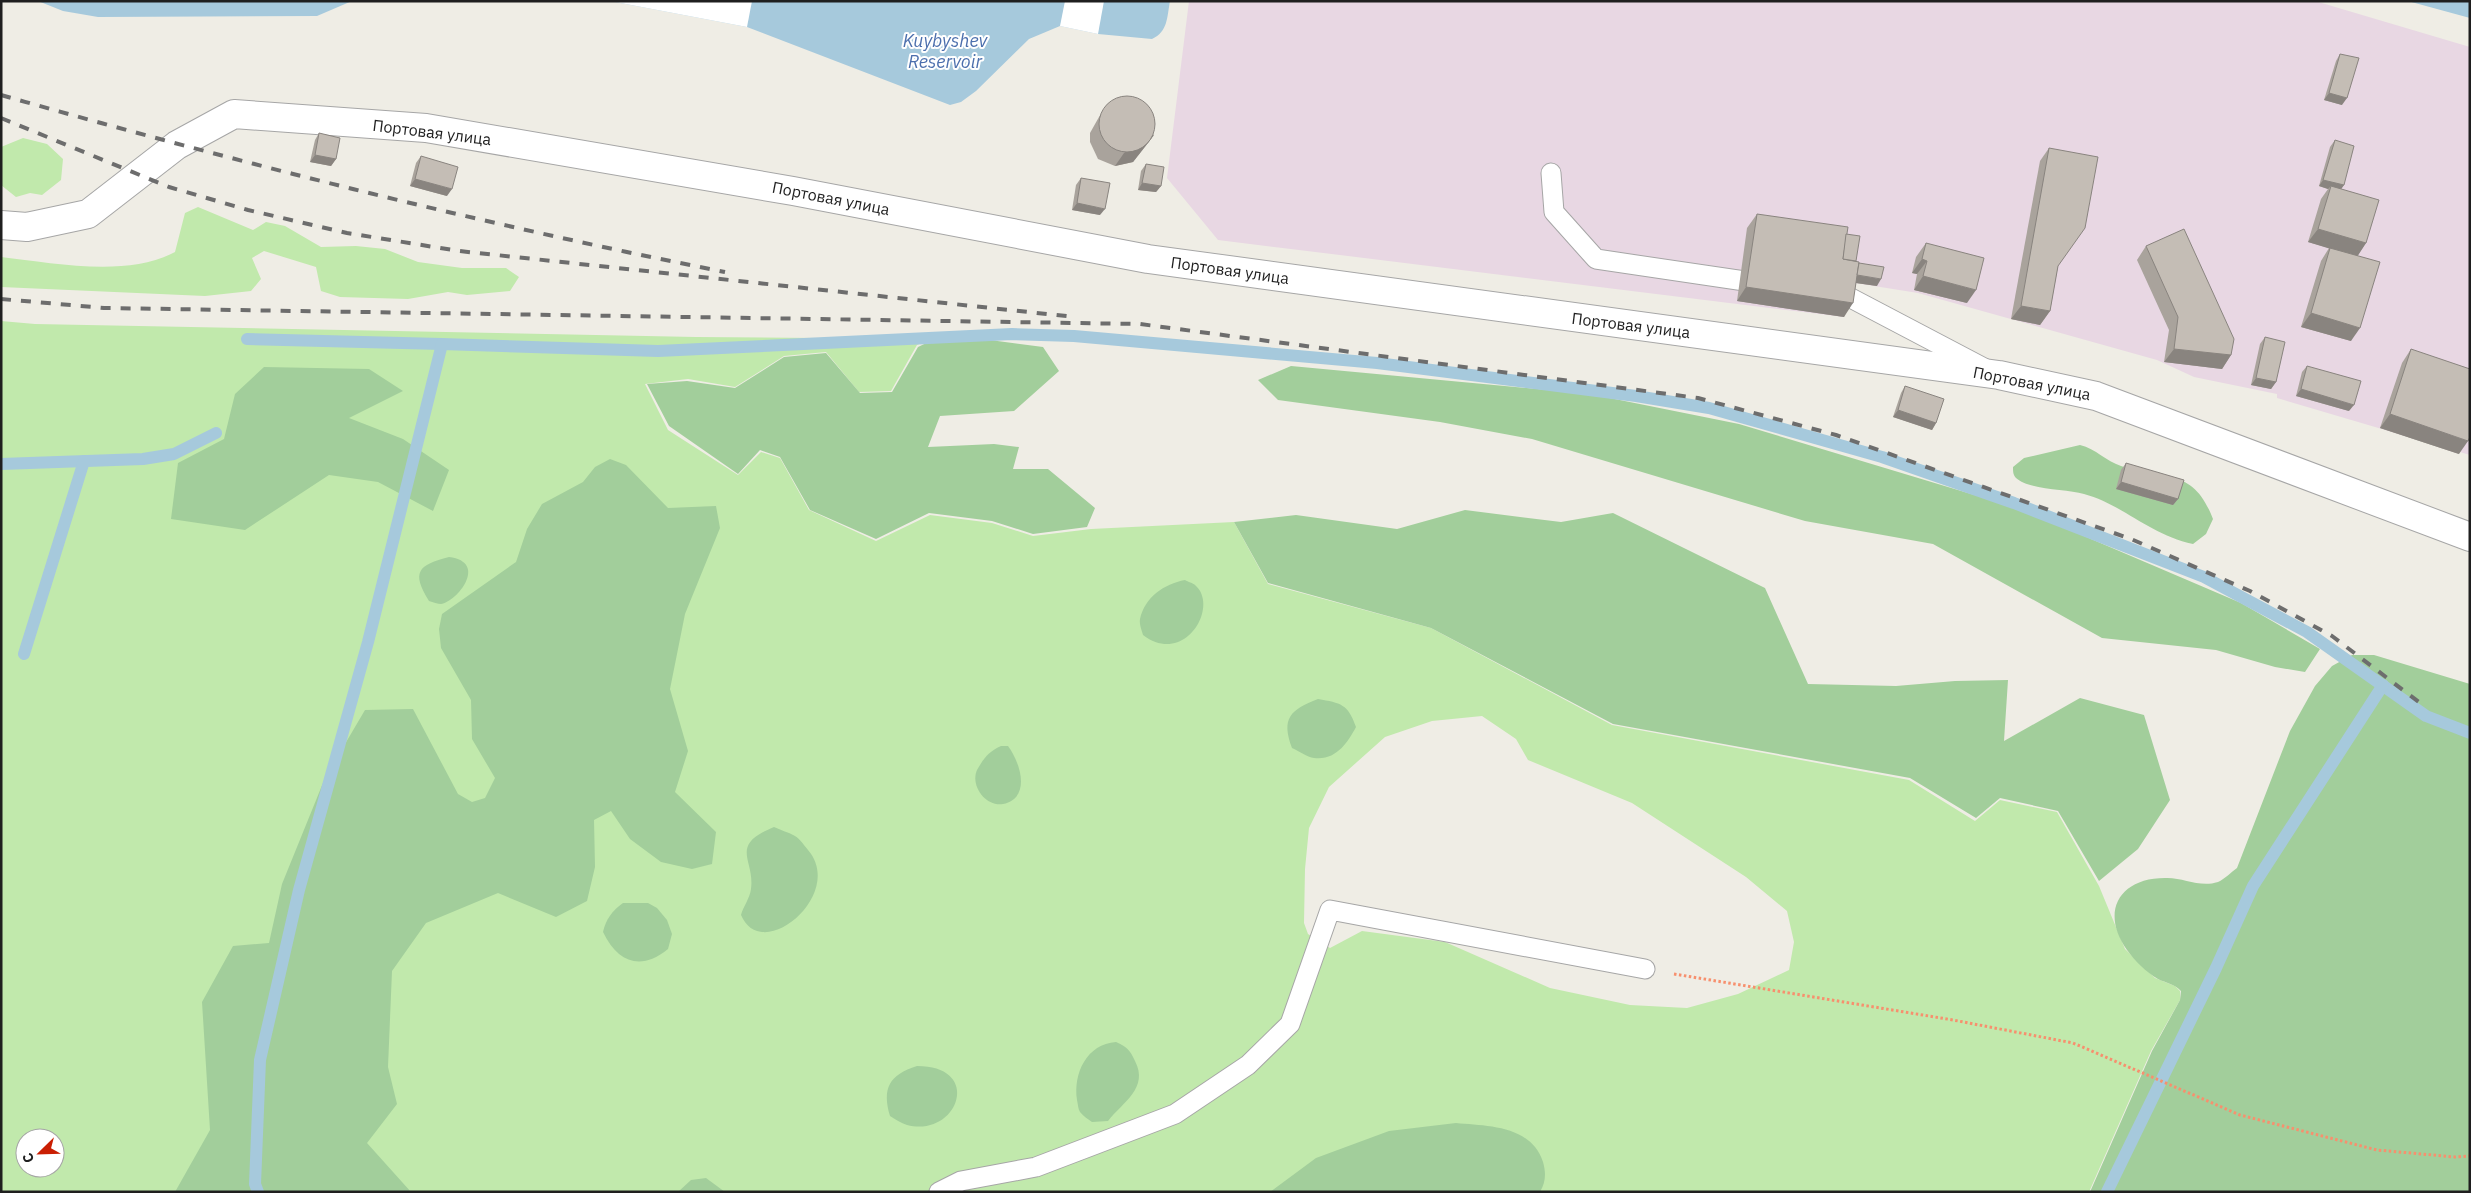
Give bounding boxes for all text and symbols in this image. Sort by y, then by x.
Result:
water label: Kuybyshev Reservoir [903,29,988,73]
street label: Портовая улица [371,115,493,149]
street label: Портовая улица [770,177,892,219]
street label: Портовая улица [1169,252,1291,288]
street label: Портовая улица [1570,308,1692,342]
street label: Портовая улица [1971,362,2093,404]
north arrow [15,1128,65,1178]
text: С [18,1150,38,1166]

